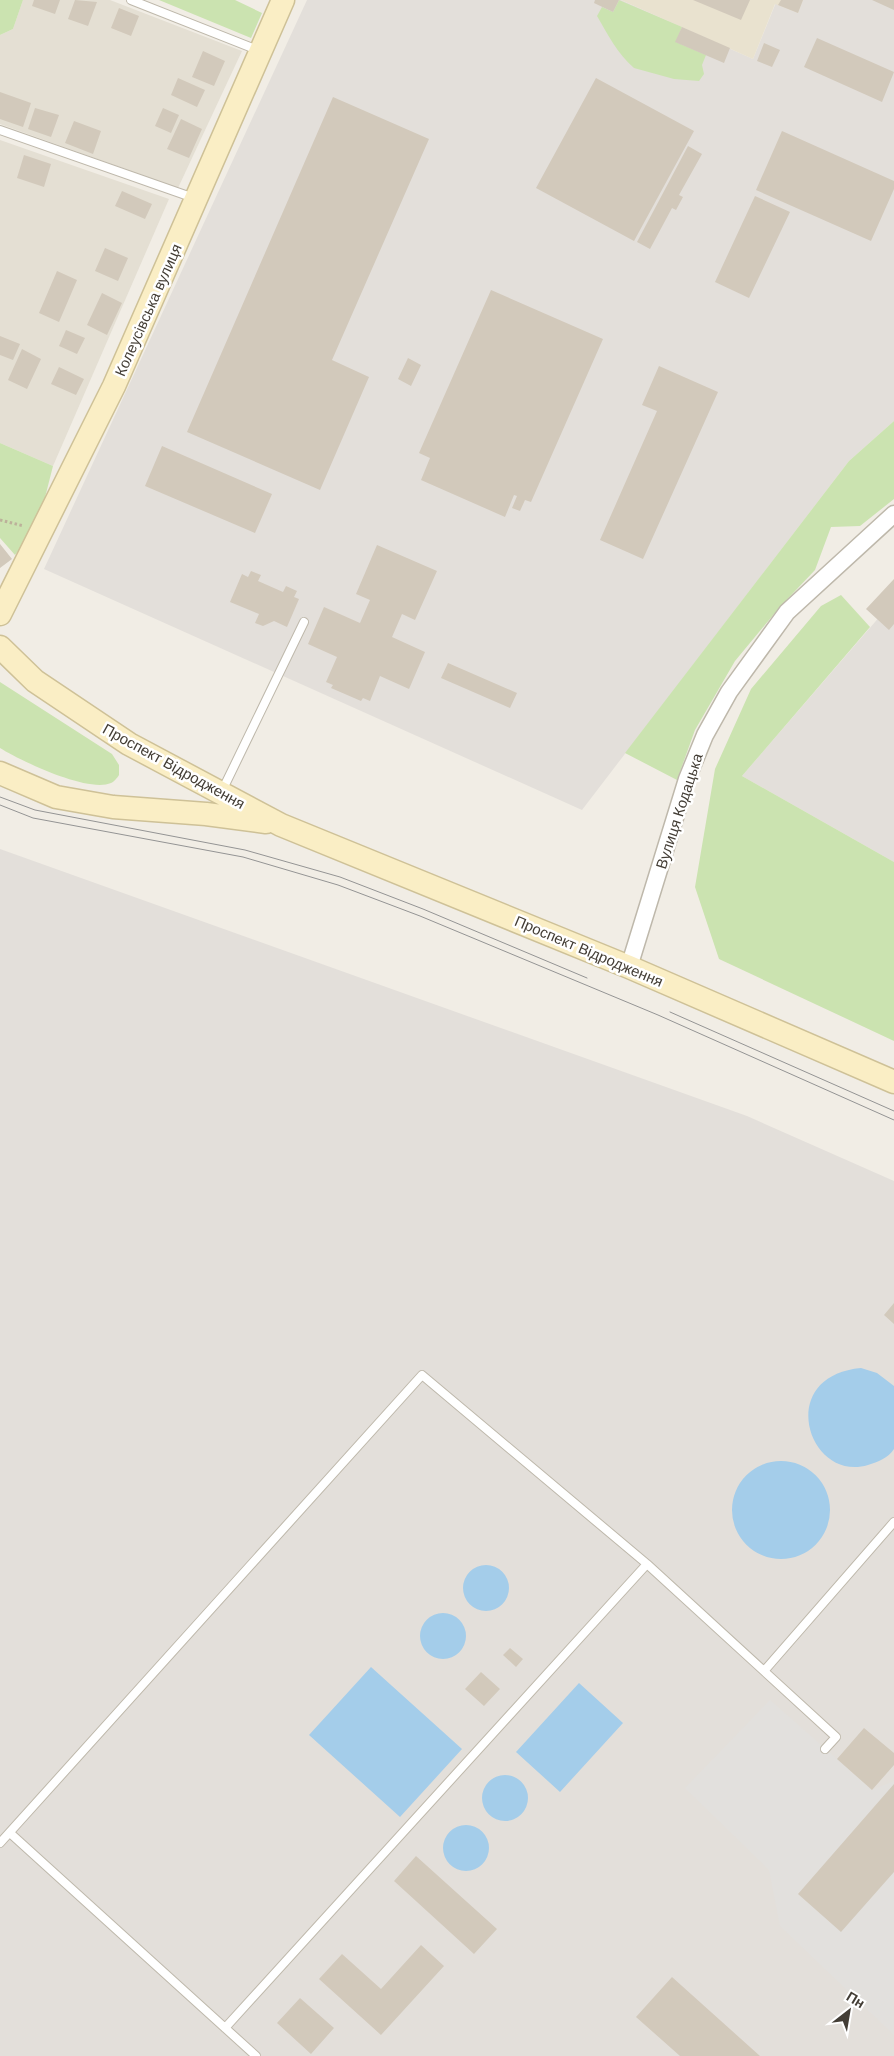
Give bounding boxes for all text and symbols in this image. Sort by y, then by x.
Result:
street label: Колеусівська вулиця [111,241,185,379]
street label: Проспект Відродження [100,720,248,812]
street label: Вулиця Кодацька [652,750,706,871]
street label: Проспект Відродження [512,912,666,990]
north arrow [824,1986,874,2036]
text: Пн [844,1988,868,2011]

